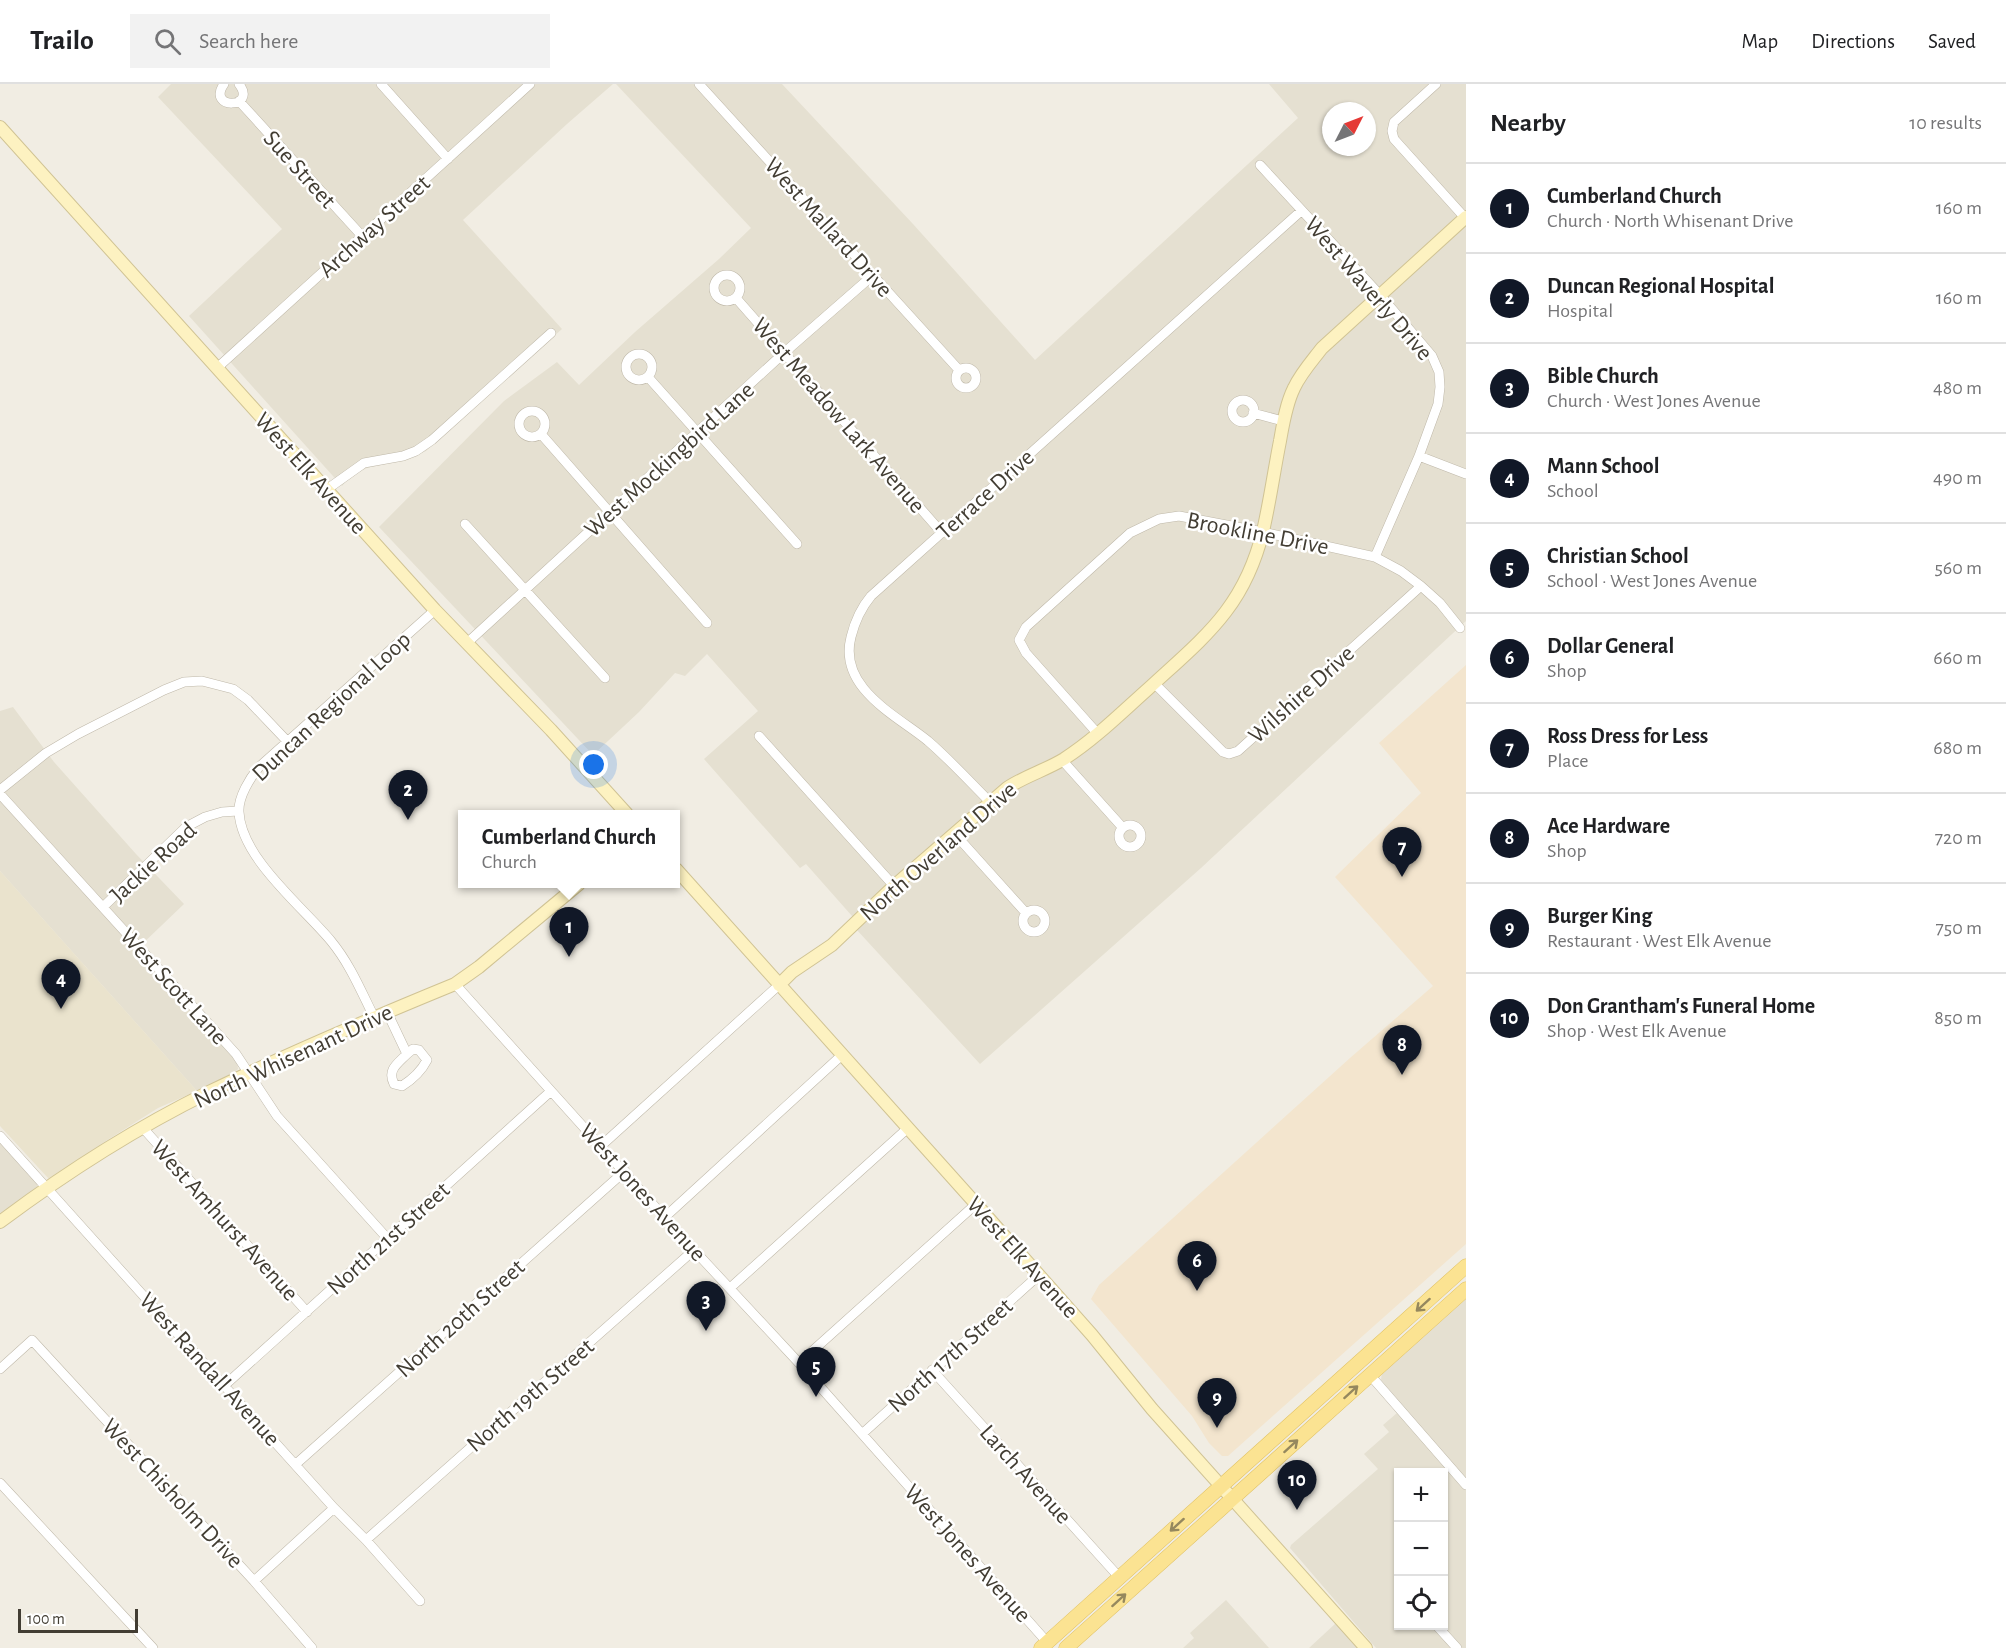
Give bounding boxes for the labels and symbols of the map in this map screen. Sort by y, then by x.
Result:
north arrow [1322,102,1376,156]
street label: Sue Street [259,126,340,213]
street label: West Mallard Drive [760,153,897,302]
street label: Archway Street [315,171,435,282]
street label: West Waverly Drive [1300,212,1437,365]
street label: West Meadow Lark Avenue [747,313,929,518]
street label: West Mockingbird Lane [580,378,759,542]
street label: West Elk Avenue [250,408,371,539]
street label: Terrace Drive [932,445,1039,544]
street label: Brookline Drive [1185,508,1331,559]
street label: Duncan Regional Loop [248,627,416,786]
street label: Wilshire Drive [1244,641,1359,748]
your location [579,750,608,779]
pin: 2 [388,770,428,820]
street label: North Overland Drive [856,778,1021,926]
street label: Jackie Road [106,818,201,907]
pin: 7 [1382,828,1422,877]
pin: 1 [550,908,588,957]
street label: West Scott Lane [115,924,231,1049]
pin: 4 [42,960,80,1009]
street label: North Whisenant Drive [191,1000,396,1113]
pin: 8 [1382,1026,1422,1075]
street label: West Jones Avenue [574,1119,710,1266]
street label: West Amhurst Avenue [146,1136,303,1306]
street label: North 21st Street [323,1178,455,1300]
street label: West Elk Avenue [962,1192,1083,1323]
pin: 6 [1178,1242,1216,1291]
street label: North 20th Street [392,1255,530,1382]
pin: 3 [686,1282,726,1331]
street label: West Randall Avenue [134,1288,284,1451]
street label: North 17th Street [884,1294,1018,1418]
one-way arrow [1415,1298,1430,1312]
street label: North 19th Street [463,1334,599,1457]
pin: 5 [796,1348,836,1397]
pin: 9 [1198,1378,1236,1428]
one-way arrow [1343,1385,1358,1399]
street label: West Chisholm Drive [97,1414,247,1573]
street label: Larch Avenue [975,1420,1076,1529]
one-way arrow [1283,1439,1298,1453]
pin: 10 [1278,1460,1316,1510]
street label: West Jones Avenue [899,1480,1035,1627]
one-way arrow [1170,1518,1185,1532]
one-way arrow [1111,1593,1126,1607]
scale bar [18,1606,138,1634]

